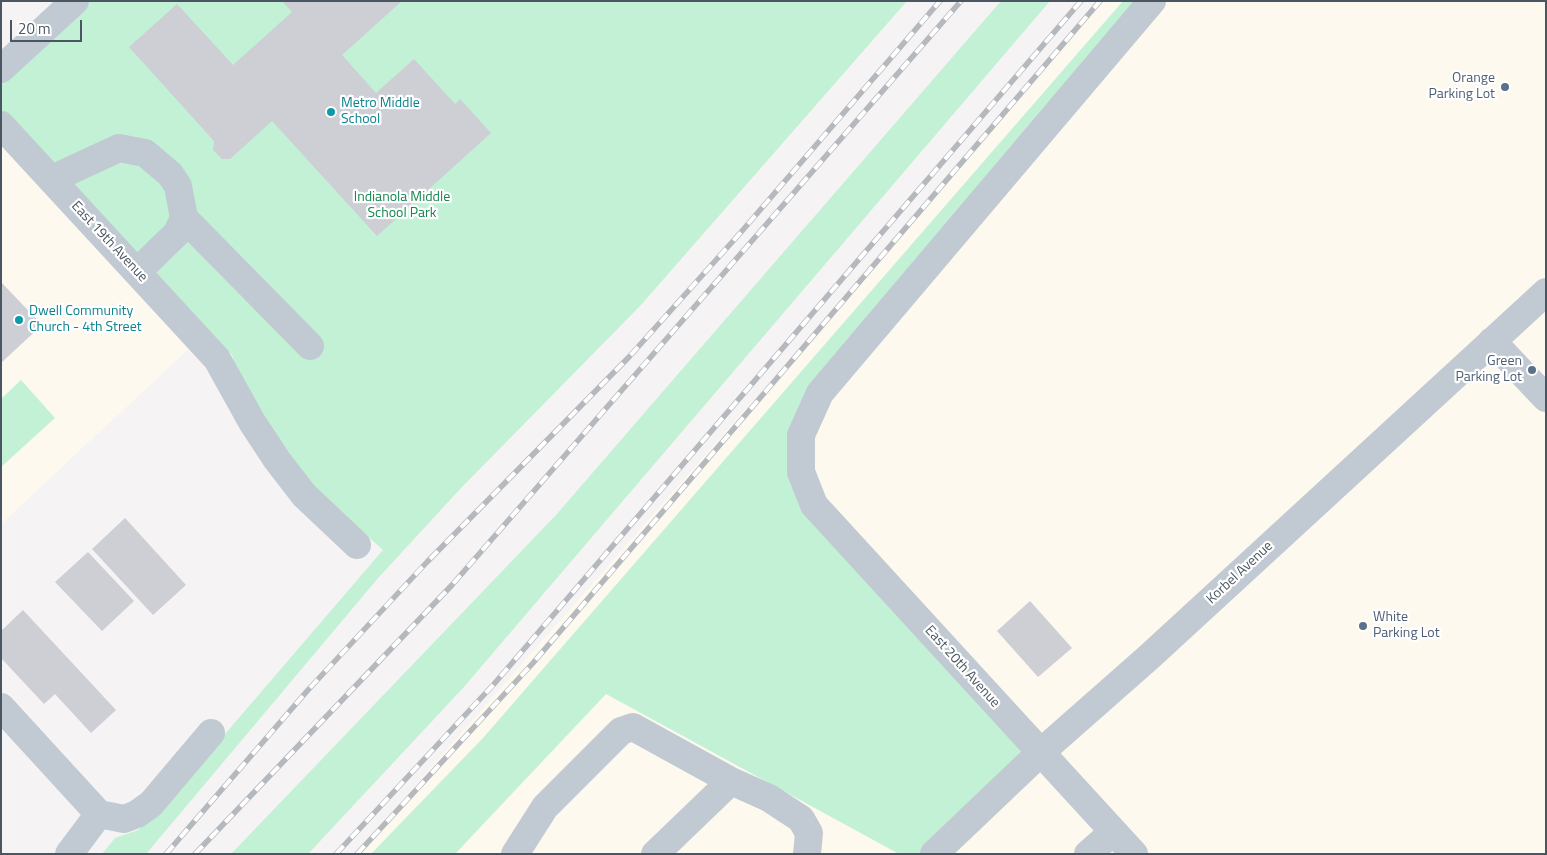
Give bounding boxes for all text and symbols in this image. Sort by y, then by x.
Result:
scale bar [12,10,85,42]
text: 20 m [18,17,51,40]
place label: Orange Parking Lot [1428,71,1495,104]
marker: Orange Parking Lot [1499,81,1511,93]
place label: Metro Middle School [341,96,420,128]
marker: Metro Middle School [325,106,337,118]
park label: Indianola Middle School Park [354,190,450,222]
street label: East 19th Avenue [67,198,151,286]
place label: Dwell Community Church - 4th Street [29,304,142,336]
marker: Dwell Community Church - 4th Street [13,314,25,326]
place label: Green Parking Lot [1455,354,1522,387]
marker: Green Parking Lot [1526,364,1538,376]
street label: Korbel Avenue [1203,538,1277,608]
place label: White Parking Lot [1373,610,1440,642]
marker: White Parking Lot [1357,620,1369,632]
street label: East 20th Avenue [921,623,1003,711]

